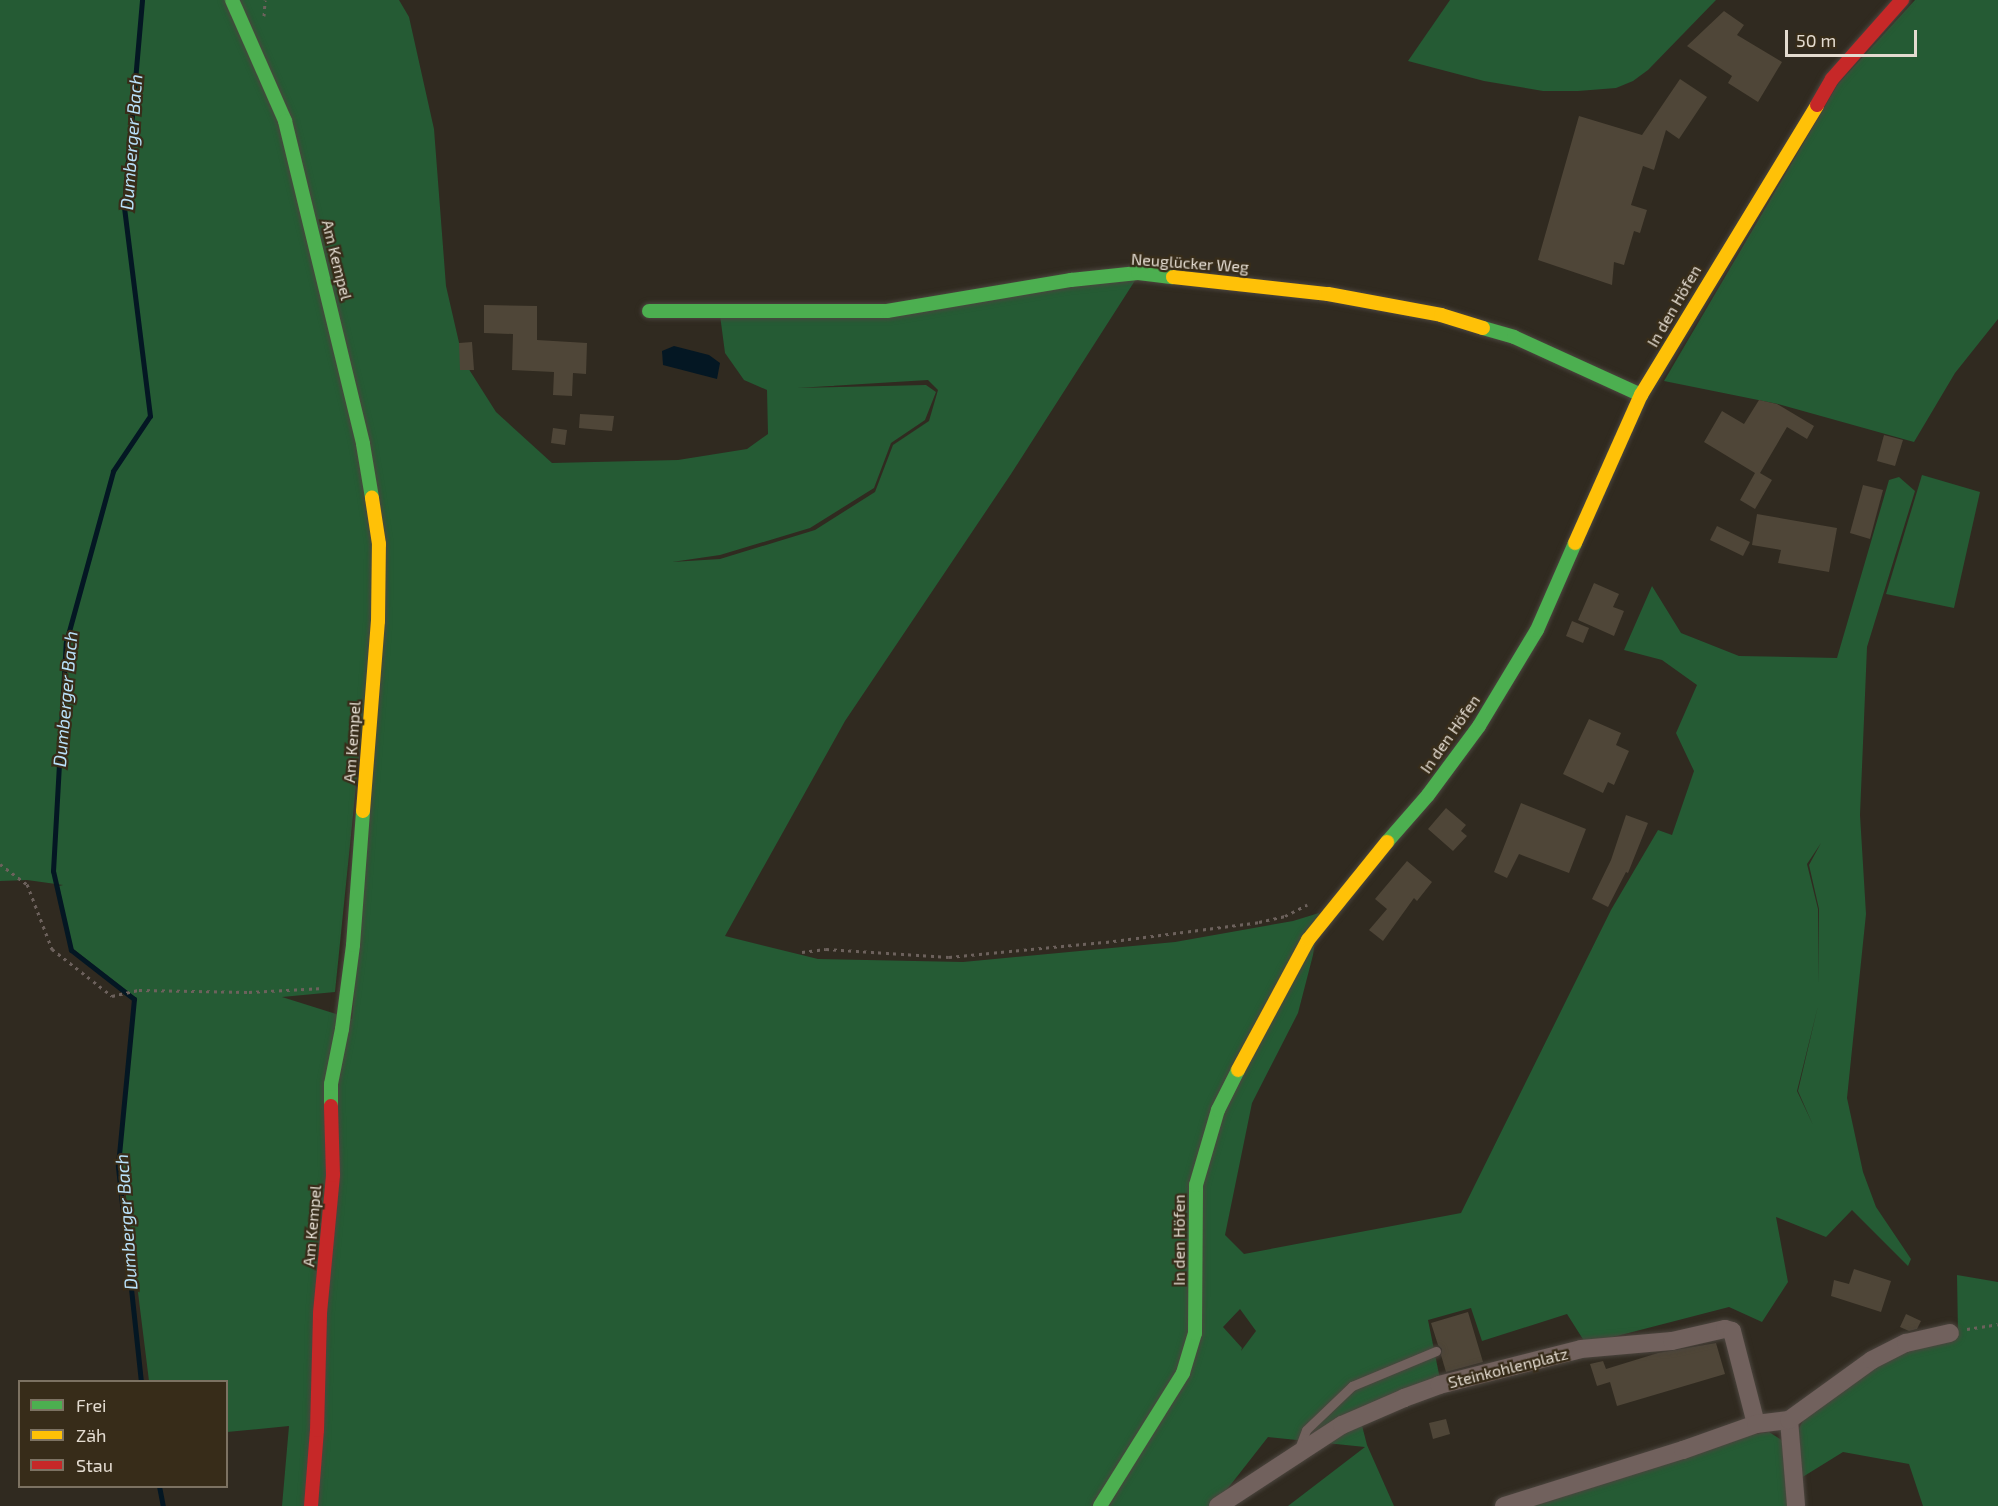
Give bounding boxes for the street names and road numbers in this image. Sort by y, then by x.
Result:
street label: Am Kempel [318,218,356,302]
street label: Neuglücker Weg [1130,249,1250,277]
street label: In den Höfen [1643,262,1705,350]
street label: In den Höfen [1416,691,1484,777]
street label: Am Kempel [340,700,364,784]
street label: Am Kempel [299,1184,325,1268]
street label: In den Höfen [1169,1194,1189,1286]
street label: Steinkohlenplatz [1446,1344,1570,1392]

